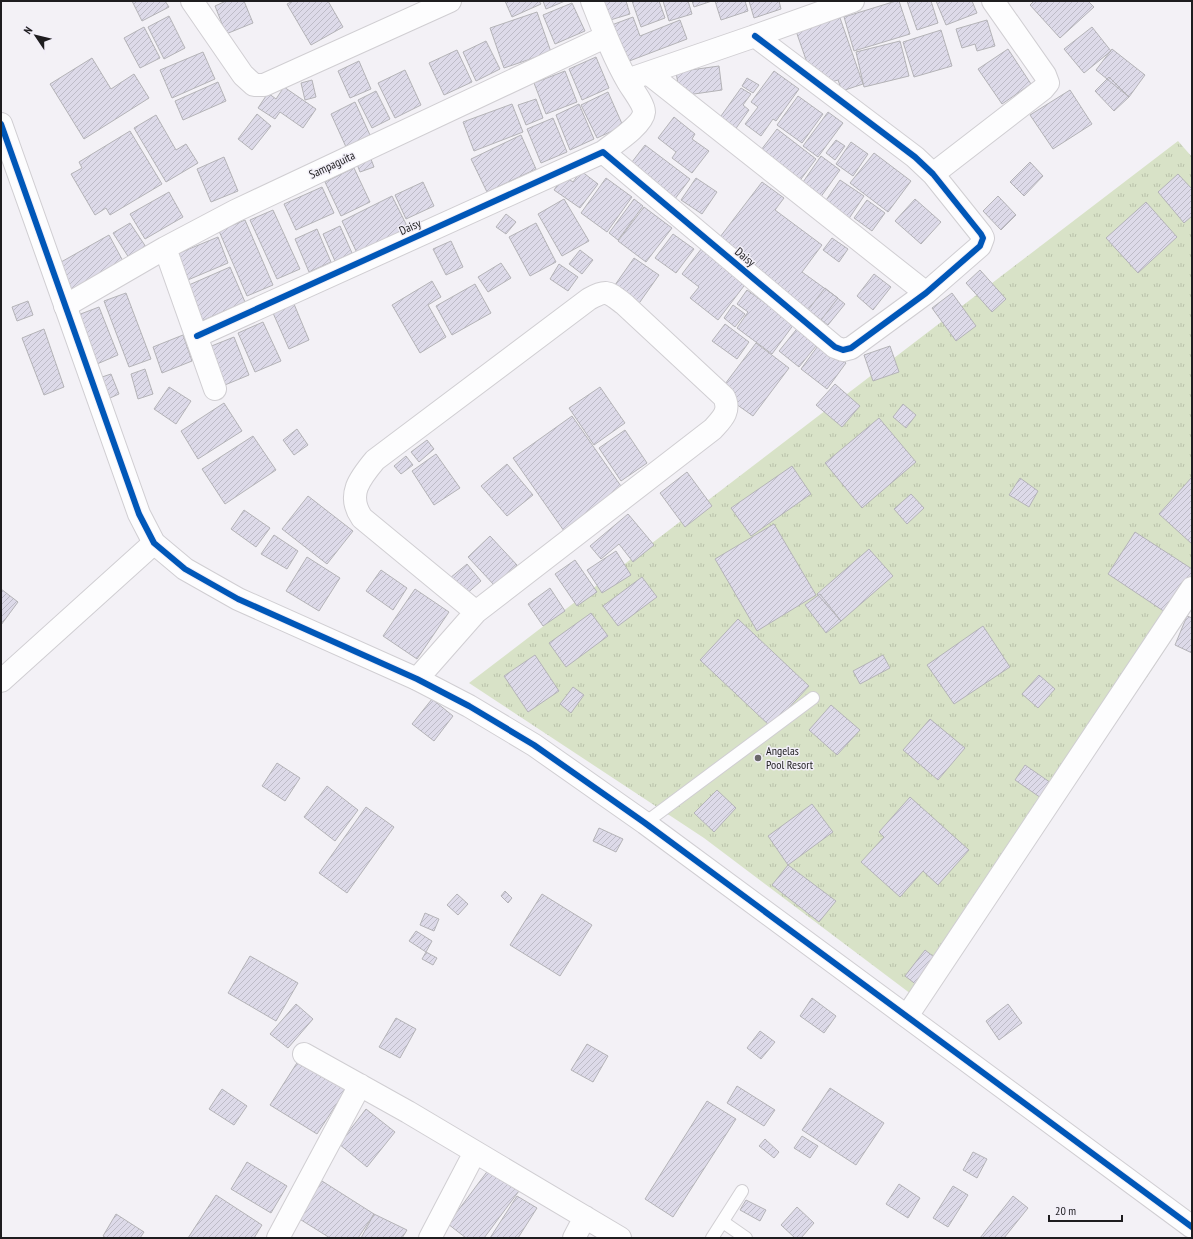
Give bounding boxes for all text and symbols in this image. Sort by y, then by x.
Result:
north arrow [16,16,56,56]
text: N [20,24,35,37]
street label: Sampaguita [306,147,357,182]
street label: Daisy [397,215,423,238]
street label: Daisy [732,244,759,270]
place label: Angelas Pool Resort [766,743,814,772]
marker: Angelas Pool Resort [753,753,763,763]
scale bar [1049,1197,1122,1223]
text: 20 m [1055,1203,1076,1218]

